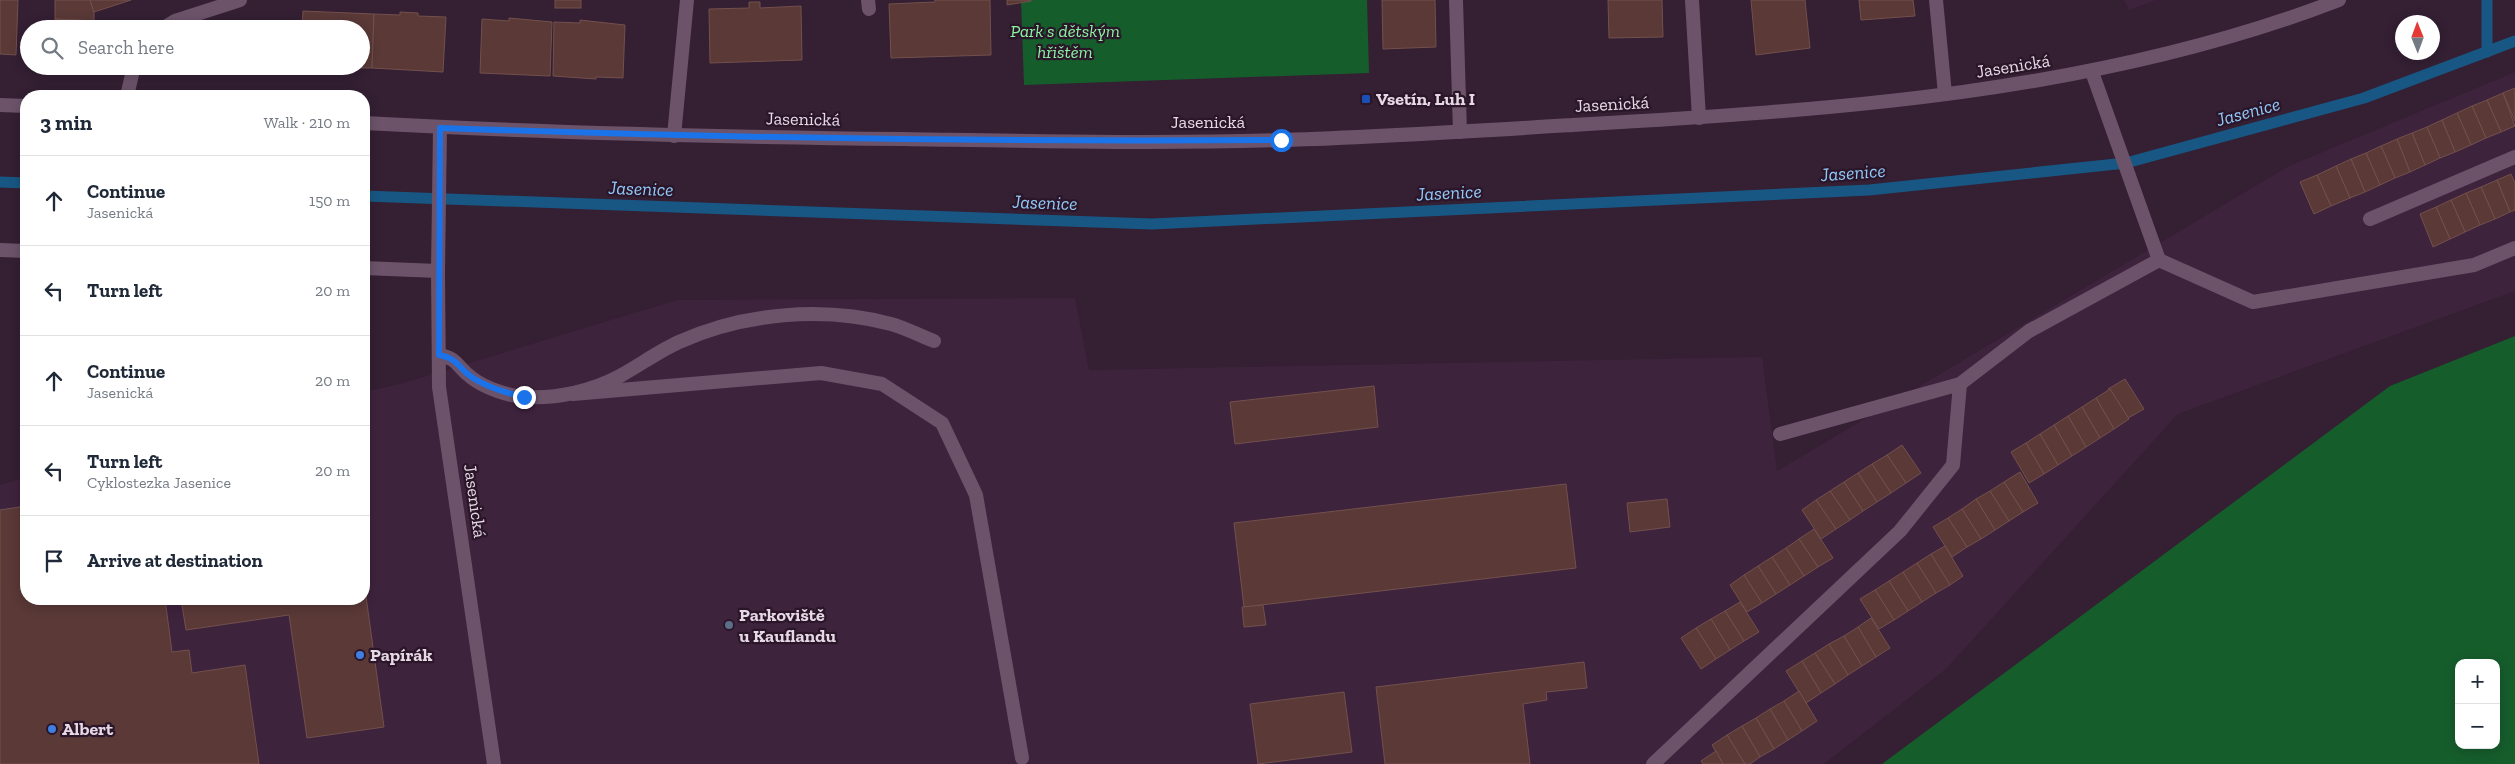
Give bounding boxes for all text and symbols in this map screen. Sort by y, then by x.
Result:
north arrow [2395,15,2440,60]
search box [20,20,370,75]
park label: Park s dětským hřištěm [1010,20,1120,63]
icon: search [38,34,66,62]
text: Search here [78,36,174,59]
street label: Jasenická [1974,49,2052,83]
place label: Vsetín, Luh I [1376,88,1475,110]
street label: Jasenická [1574,91,1650,117]
water label: Jasenice [2213,92,2283,131]
marker: Vsetín, Luh I [1360,93,1372,105]
street label: Jasenická [766,107,841,131]
text: 3 min [40,110,92,135]
street label: Jasenická [1171,111,1246,133]
text: Walk · 210 m [264,113,350,132]
route start [1270,129,1293,152]
water label: Jasenice [1819,159,1886,186]
water label: Jasenice [607,176,674,201]
water label: Jasenice [1415,179,1482,206]
text: Continue [87,180,165,203]
icon: ahead [40,187,68,215]
water label: Jasenice [1011,190,1078,215]
text: 150 m [309,191,350,210]
text: Jasenická [87,203,153,222]
icon: left [40,277,68,305]
text: Turn left [87,279,162,302]
text: 20 m [315,281,350,300]
text: Continue [87,360,165,383]
icon: ahead [40,367,68,395]
text: 20 m [315,371,350,390]
text: Jasenická [87,383,153,402]
route end [513,386,536,409]
text: Turn left [87,450,162,473]
icon: left [40,457,68,485]
text: 20 m [315,461,350,480]
street label: Jasenická [459,463,491,540]
text: Cyklostezka Jasenice [87,473,231,492]
icon: arrive [40,547,68,575]
text: Arrive at destination [87,549,263,572]
place label: Parkoviště u Kauflandu [739,604,836,647]
marker: Parkoviště u Kauflandu [723,619,735,631]
place label: Papírák [370,644,432,666]
marker: Papírák [354,649,366,661]
map controls [2455,659,2500,749]
button: + [2455,659,2500,704]
button: − [2455,704,2500,749]
place label: Albert [62,718,114,740]
marker: Albert [46,723,58,735]

